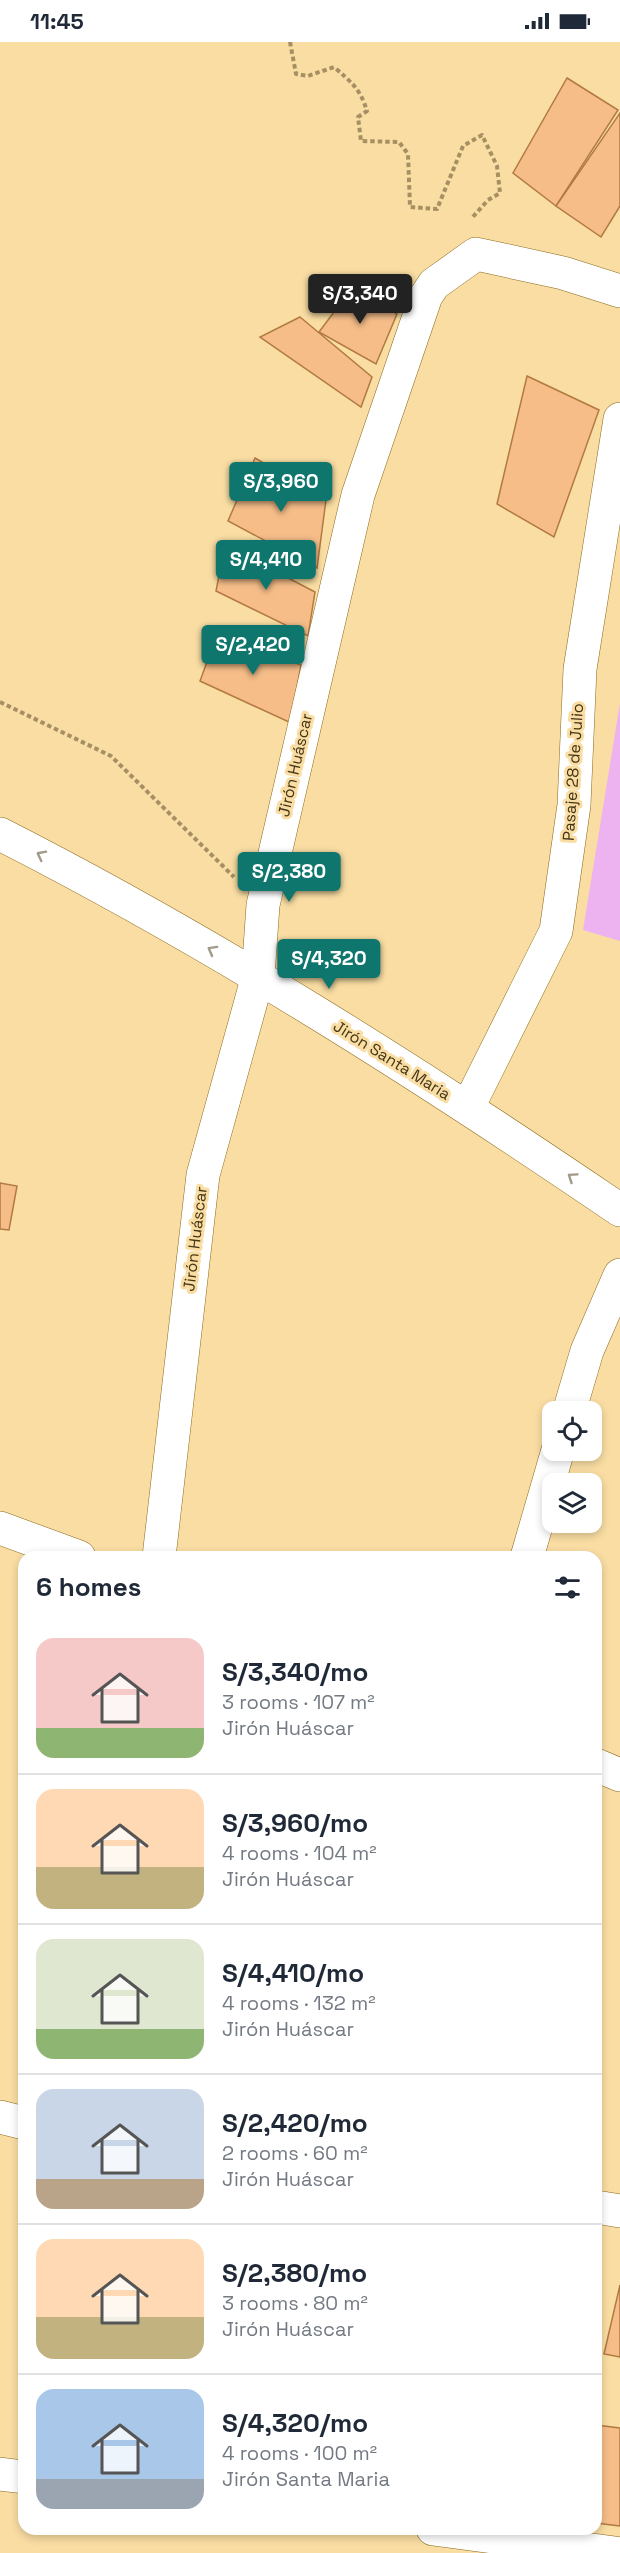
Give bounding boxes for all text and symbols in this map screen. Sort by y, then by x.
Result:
text: 11:45 [30,7,84,35]
pin: S/3,340 [305,274,415,325]
text: S/3,340 [322,280,398,306]
pin: S/3,960 [226,462,336,513]
text: S/3,960 [243,468,319,494]
pin: S/4,410 [211,540,321,591]
text: S/4,410 [230,546,302,572]
pin: S/2,420 [198,625,308,676]
text: S/2,420 [215,631,291,657]
street label: Pasaje 28 de Julio [558,702,588,842]
street label: Jirón Huáscar [273,711,317,819]
one-way arrow [37,851,48,862]
pin: S/2,380 [234,852,344,903]
text: S/2,380 [252,858,326,884]
pin: S/4,320 [274,939,384,990]
text: S/4,320 [291,945,367,971]
one-way arrow [208,946,218,957]
street label: Jirón Santa Maria [329,1015,455,1105]
one-way arrow [567,1173,578,1184]
street label: Jirón Huáscar [178,1185,212,1293]
map controls [542,1401,602,1533]
button: locate [542,1401,602,1461]
button: layers [542,1473,602,1533]
text: 6 homes [36,1570,141,1604]
icon: filters [551,1571,584,1604]
text: S/3,340/mo [222,1655,368,1689]
icon: home [84,1662,156,1734]
text: 3 rooms · 107 m² [222,1689,375,1715]
text: Jirón Huáscar [222,1715,354,1741]
text: S/3,960/mo [222,1806,368,1840]
icon: home [84,1813,156,1885]
text: 4 rooms · 104 m² [222,1840,377,1866]
text: Jirón Huáscar [222,1866,354,1892]
text: S/4,410/mo [222,1956,364,1990]
icon: home [84,1963,156,2035]
text: 4 rooms · 132 m² [222,1990,375,2016]
text: Jirón Huáscar [222,2016,354,2042]
text: S/2,420/mo [222,2106,368,2140]
icon: home [84,2113,156,2185]
text: 2 rooms · 60 m² [222,2140,368,2166]
text: Jirón Huáscar [222,2166,354,2192]
text: S/2,380/mo [222,2256,367,2290]
icon: home [84,2263,156,2335]
text: 3 rooms · 80 m² [222,2290,368,2316]
text: Jirón Huáscar [222,2316,354,2342]
text: S/4,320/mo [222,2406,368,2440]
icon: home [84,2413,156,2485]
text: 4 rooms · 100 m² [222,2440,377,2466]
text: Jirón Santa Maria [222,2466,390,2492]

